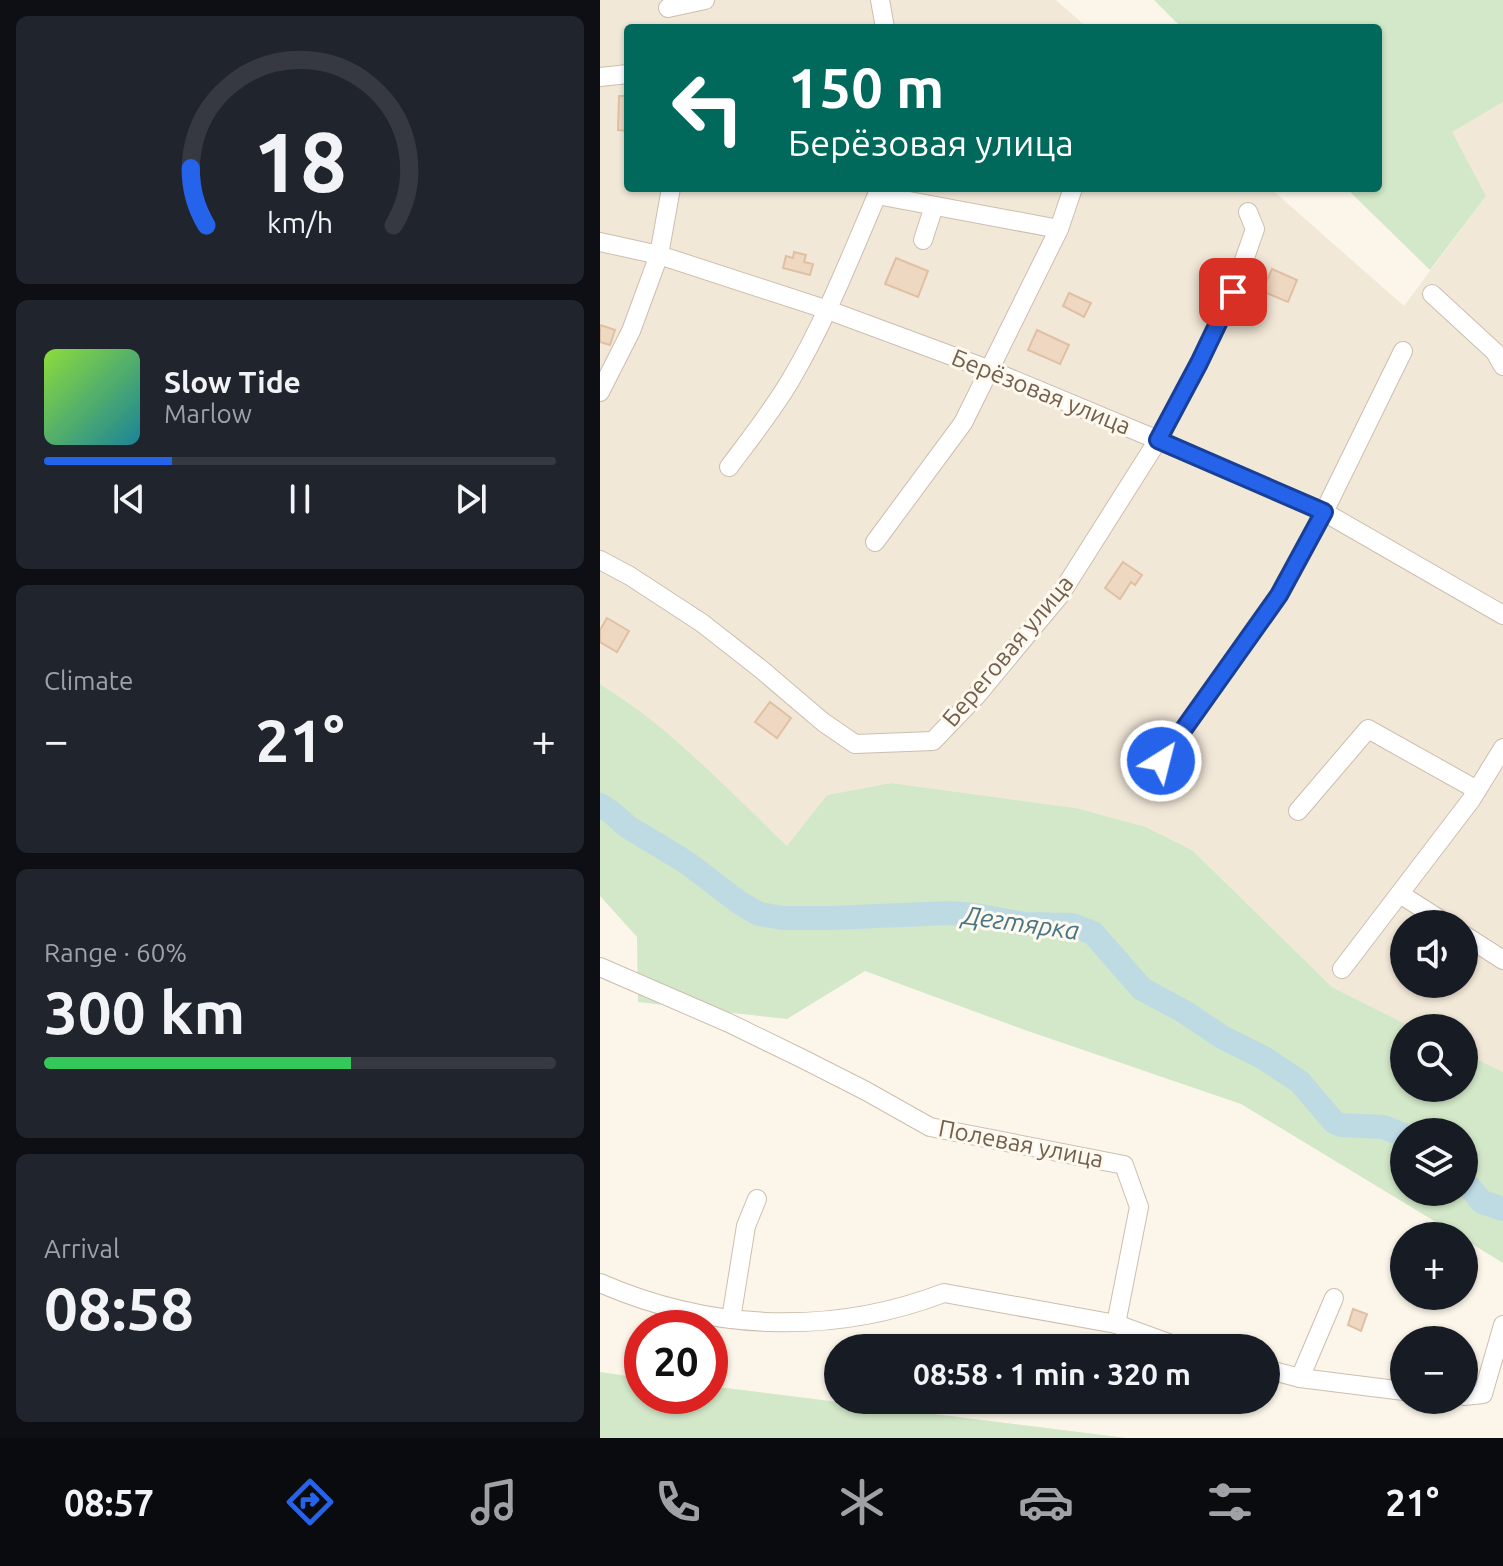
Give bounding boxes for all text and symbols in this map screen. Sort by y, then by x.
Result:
icon: left [656,56,760,160]
text: 150 m [788,56,944,119]
text: 18 [253,114,347,208]
text: Берёзовая улица [788,122,1074,163]
text: km/h [267,206,333,238]
pin [1199,258,1267,326]
icon: arrive [1211,270,1255,314]
street label: Берёзовая улица [948,343,1135,440]
text: Slow Tide [164,365,301,399]
text: Marlow [164,399,252,428]
icon: previous [107,477,151,521]
icon: pause [278,477,322,521]
icon: next [449,477,493,521]
street label: Береговая улица [937,570,1079,732]
text: Climate [44,666,133,695]
text: 21° [256,706,344,773]
text: − [44,715,69,764]
text: + [531,715,556,764]
position arrow [1119,719,1203,803]
water label: Дегтярка [958,900,1081,945]
map controls [1390,910,1478,1414]
button: sound [1390,910,1478,998]
text: Range · 60% [44,938,187,967]
text: 300 km [44,978,245,1045]
button: search [1390,1014,1478,1102]
street label: Полевая улица [936,1114,1106,1173]
button: layers [1390,1118,1478,1206]
button: + [1390,1222,1478,1310]
text: Arrival [44,1234,120,1263]
text: 08:58 [44,1274,194,1341]
speed limit sign: 20 [624,1310,728,1414]
button: − [1390,1326,1478,1414]
text: 08:58 · 1 min · 320 m [913,1357,1191,1391]
icon: directions [282,1474,338,1530]
icon: music [466,1474,522,1530]
icon: phone [650,1474,706,1530]
icon: climate [834,1474,890,1530]
icon: car [1018,1474,1074,1530]
icon: filters [1202,1474,1258,1530]
text: 08:57 [64,1482,154,1523]
text: 21° [1386,1482,1439,1523]

